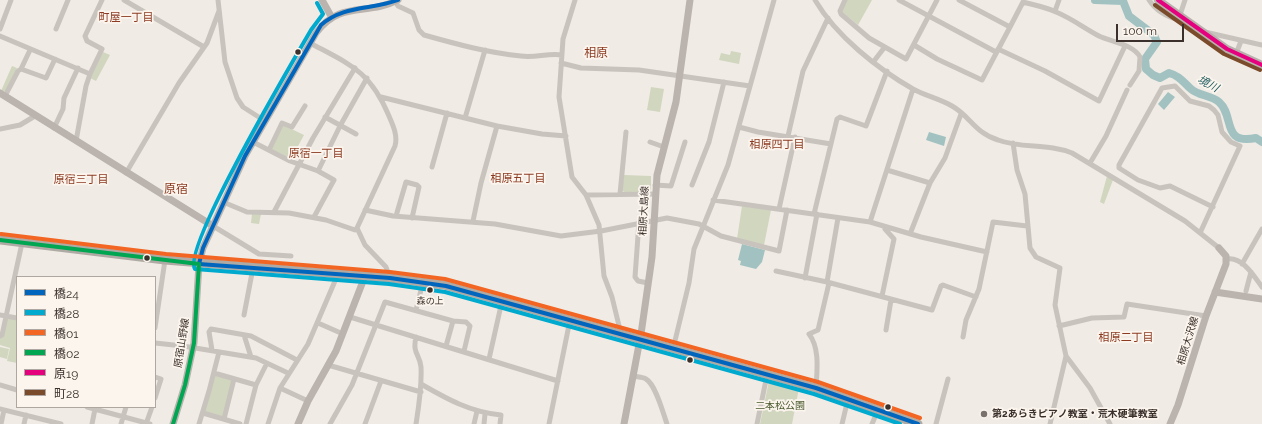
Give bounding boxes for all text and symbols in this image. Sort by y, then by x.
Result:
district label: 町屋一丁目 [99,11,153,25]
scale bar [1118,16,1186,42]
text: 100 m [1123,24,1157,38]
district label: 相原 [584,46,608,60]
unlabelled marker [293,47,303,57]
water label: 境川 [1195,73,1221,95]
district label: 相原四丁目 [750,138,804,152]
district label: 原宿一丁目 [289,147,343,161]
district label: 相原五丁目 [491,172,545,186]
district label: 原宿三丁目 [54,173,108,187]
district label: 原宿 [164,182,188,196]
street label: 相原大島線 [637,186,651,236]
unlabelled marker [142,253,152,263]
legend [16,276,156,408]
marker: 森の上 [425,285,435,295]
text: 橋24 [54,287,79,301]
place label: 森の上 [417,296,443,306]
text: 橋28 [54,307,79,321]
street label: 相原大沢線 [1175,315,1201,367]
street label: 原宿山野線 [172,317,192,369]
text: 橋01 [54,327,78,341]
district label: 相原二丁目 [1099,331,1153,345]
text: 橋02 [54,347,80,361]
unlabelled marker [685,355,695,365]
text: 原19 [54,367,78,381]
text: 町28 [54,387,79,401]
park label: 二本松公園 [755,400,805,412]
unlabelled marker [883,402,893,412]
place label: 第2あらきピアノ教室・荒木硬筆教室 [992,408,1158,420]
marker: 第2あらきピアノ教室・荒木硬筆教室 [979,409,989,419]

